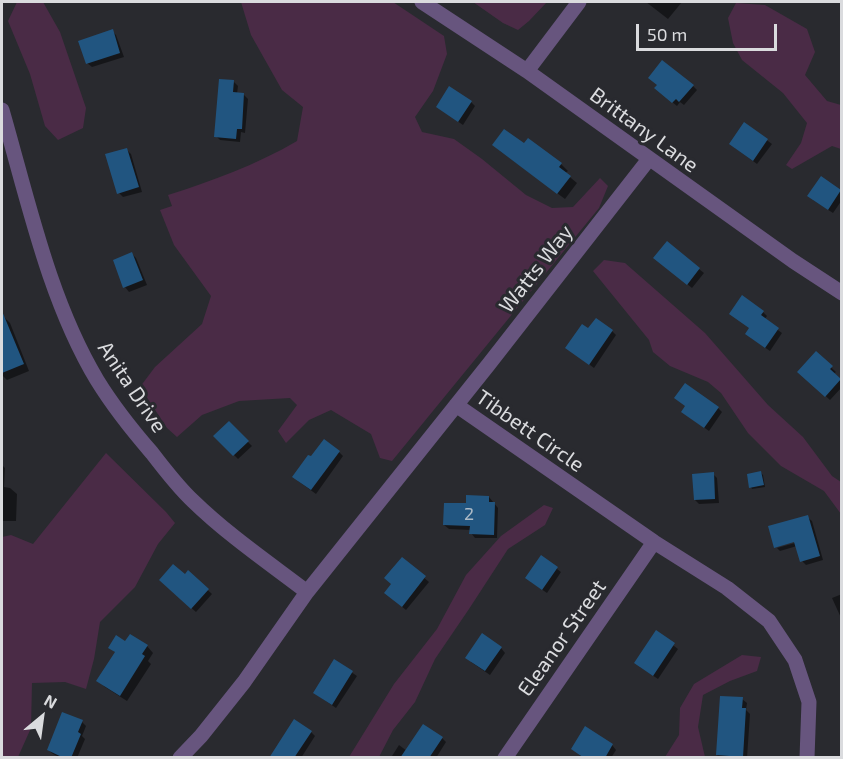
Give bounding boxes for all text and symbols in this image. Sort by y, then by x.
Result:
scale bar [639,12,780,50]
text: 50 m [647,23,687,45]
street label: Brittany Lane [585,82,703,178]
street label: Watts Way [494,220,578,318]
street label: Anita Drive [92,337,172,437]
street label: Tibbett Circle [471,384,589,478]
house number: 2 [464,503,474,525]
street label: Eleanor Street [513,575,611,701]
north arrow [12,687,72,747]
text: N [41,690,61,712]

